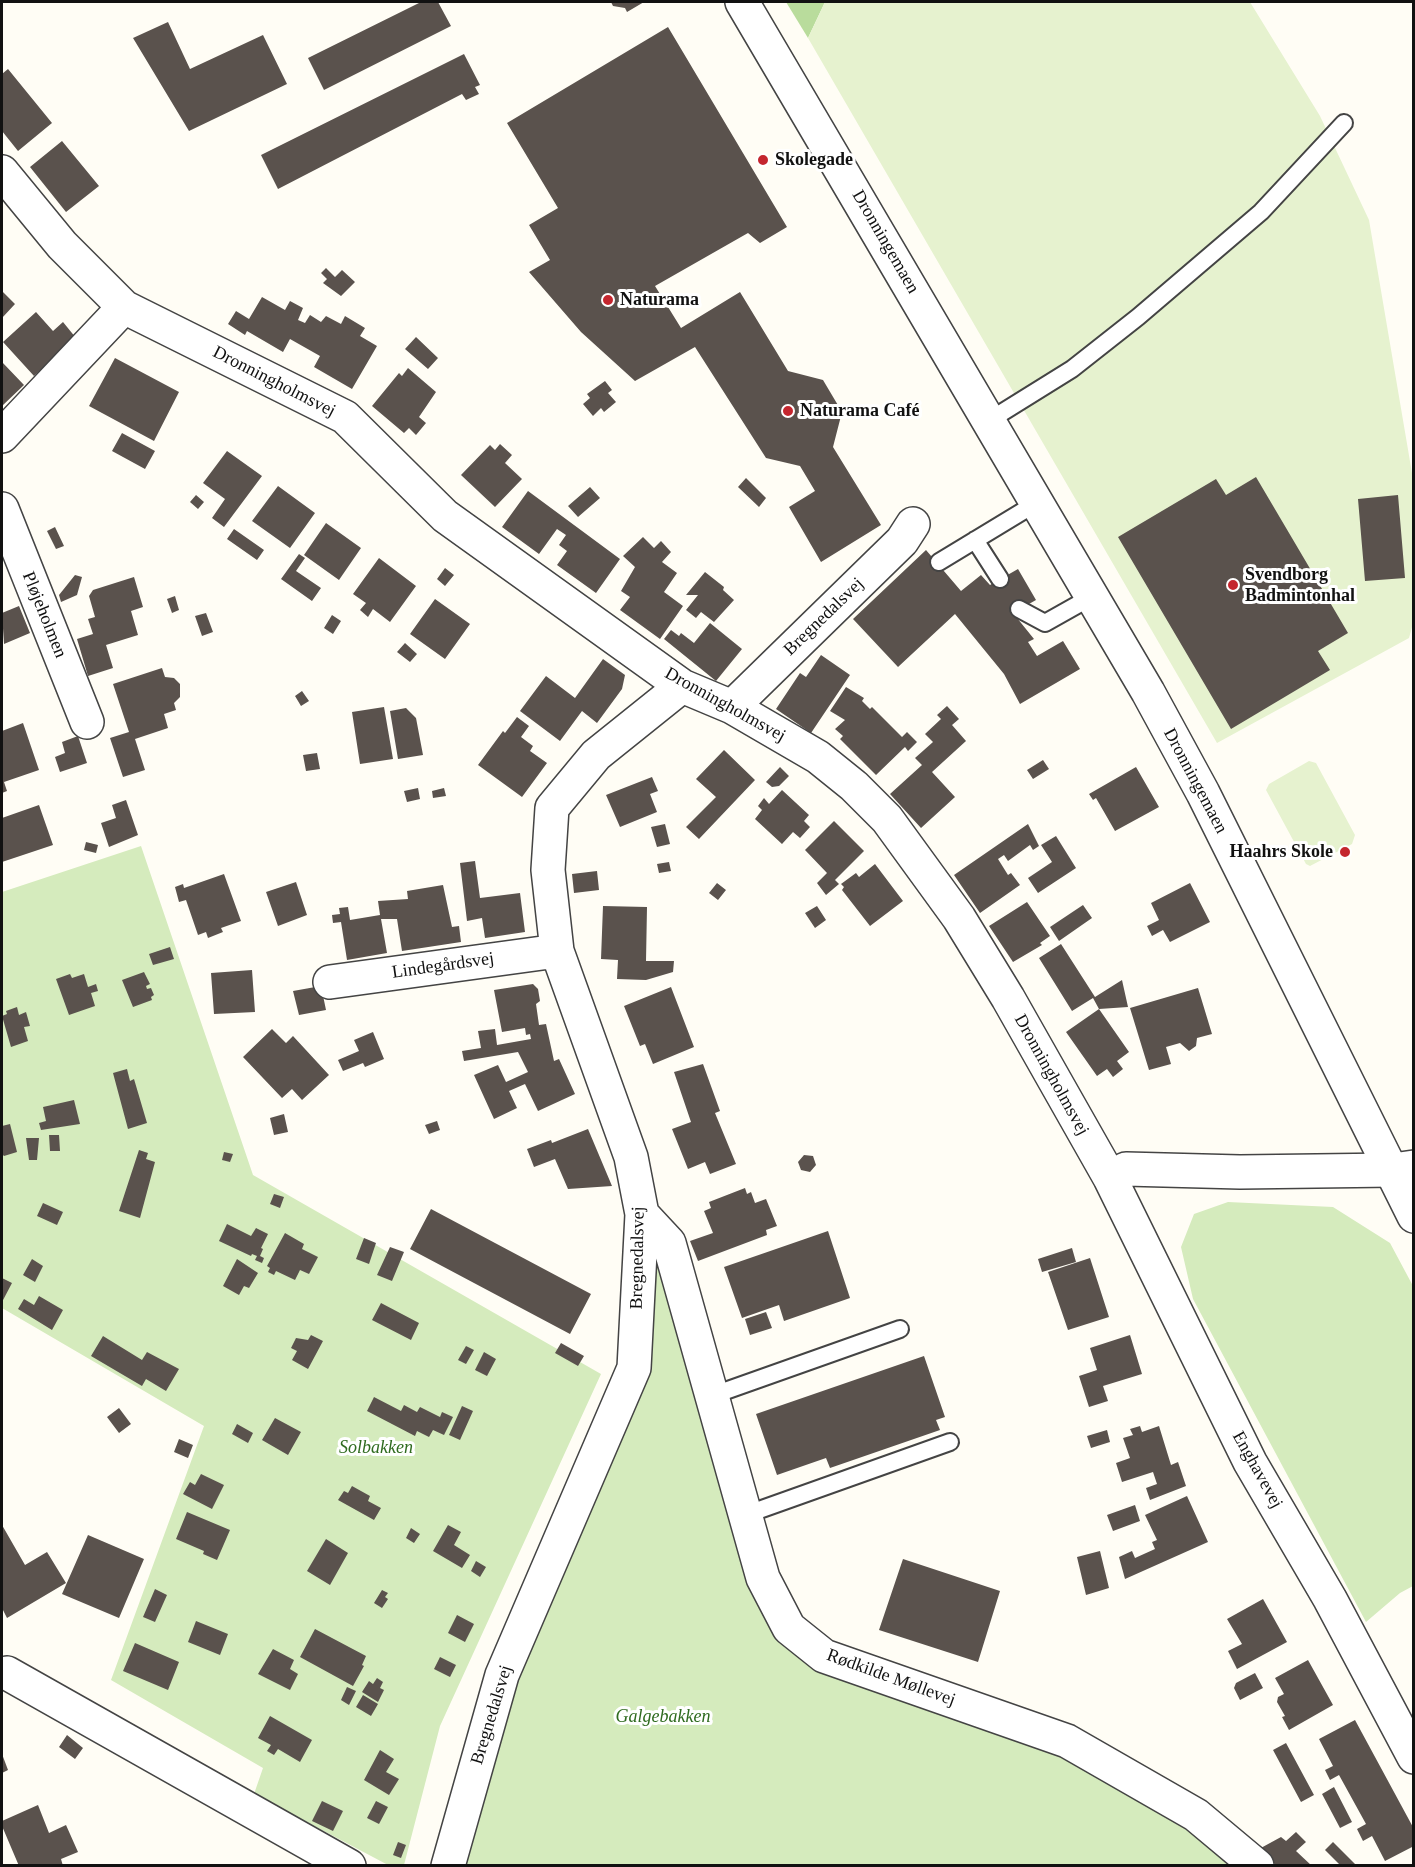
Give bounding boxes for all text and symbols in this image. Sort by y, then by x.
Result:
place label: Skolegade [775,149,853,171]
marker: Skolegade [756,153,770,167]
street label: Dronningemaen [847,186,923,298]
place label: Naturama [620,289,699,311]
marker: Naturama [601,293,615,307]
street label: Dronningholmsvej [209,342,339,422]
place label: Naturama Café [800,400,919,422]
marker: Naturama Café [781,404,795,418]
place label: Svendborg Badmintonhal [1245,564,1355,606]
street label: Pløjeholmen [17,569,71,661]
street label: Bregnedalsvej [779,573,869,661]
marker: Svendborg Badmintonhal [1226,578,1240,592]
street label: Dronningholmsvej [661,663,789,747]
street label: Dronningemaen [1158,725,1232,837]
place label: Haahrs Skole [1229,841,1333,863]
marker: Haahrs Skole [1338,845,1352,859]
street label: Lindegårdsvej [391,948,495,984]
street label: Dronningholmsvej [1009,1011,1093,1139]
street label: Bregnedalsvej [626,1206,650,1310]
street label: Enghavevej [1227,1428,1287,1512]
park label: Solbakken [339,1437,413,1459]
street label: Rødkilde Møllevej [824,1645,958,1711]
street label: Bregnedalsvej [467,1663,517,1767]
park label: Galgebakken [616,1706,710,1728]

